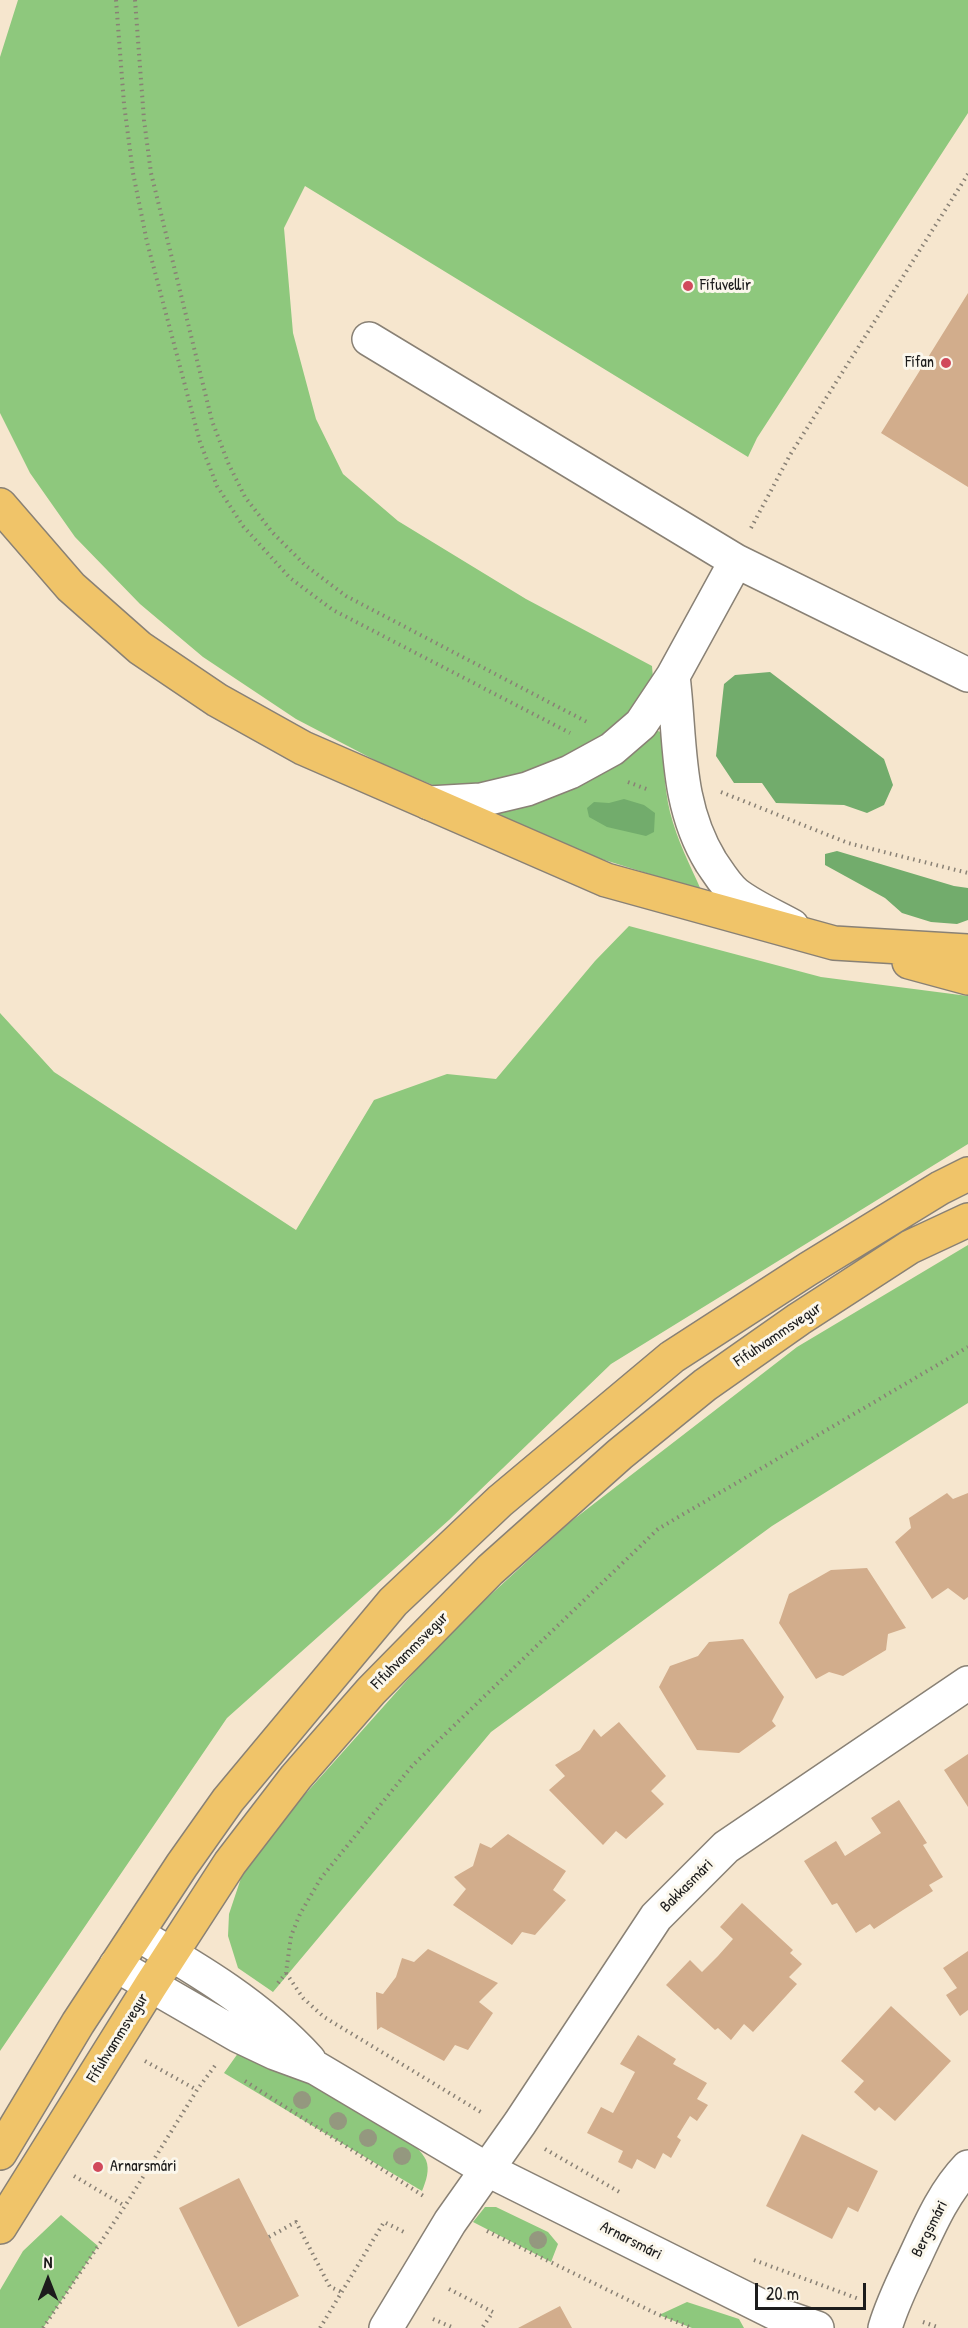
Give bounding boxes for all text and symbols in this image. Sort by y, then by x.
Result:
place label: Fífuvellir [700,276,751,296]
marker: Fífuvellir [681,279,695,293]
place label: Fífan [905,353,934,373]
marker: Fífan [939,356,953,370]
street label: Fífuhvammsvegur [731,1299,825,1371]
street label: Fífuhvammsvegur [367,1608,453,1694]
street label: Bakkasmári [657,1856,717,1916]
street label: Fífuhvammsvegur [83,1990,153,2086]
place label: Arnarsmári [110,2157,177,2177]
marker: Arnarsmári [91,2160,105,2174]
street label: Bergsmári [908,2198,952,2260]
street label: Arnarsmári [597,2217,665,2265]
north arrow [18,2250,78,2310]
text: N [44,2251,52,2273]
scale bar [758,2271,869,2309]
text: 20 m [766,2281,799,2306]

